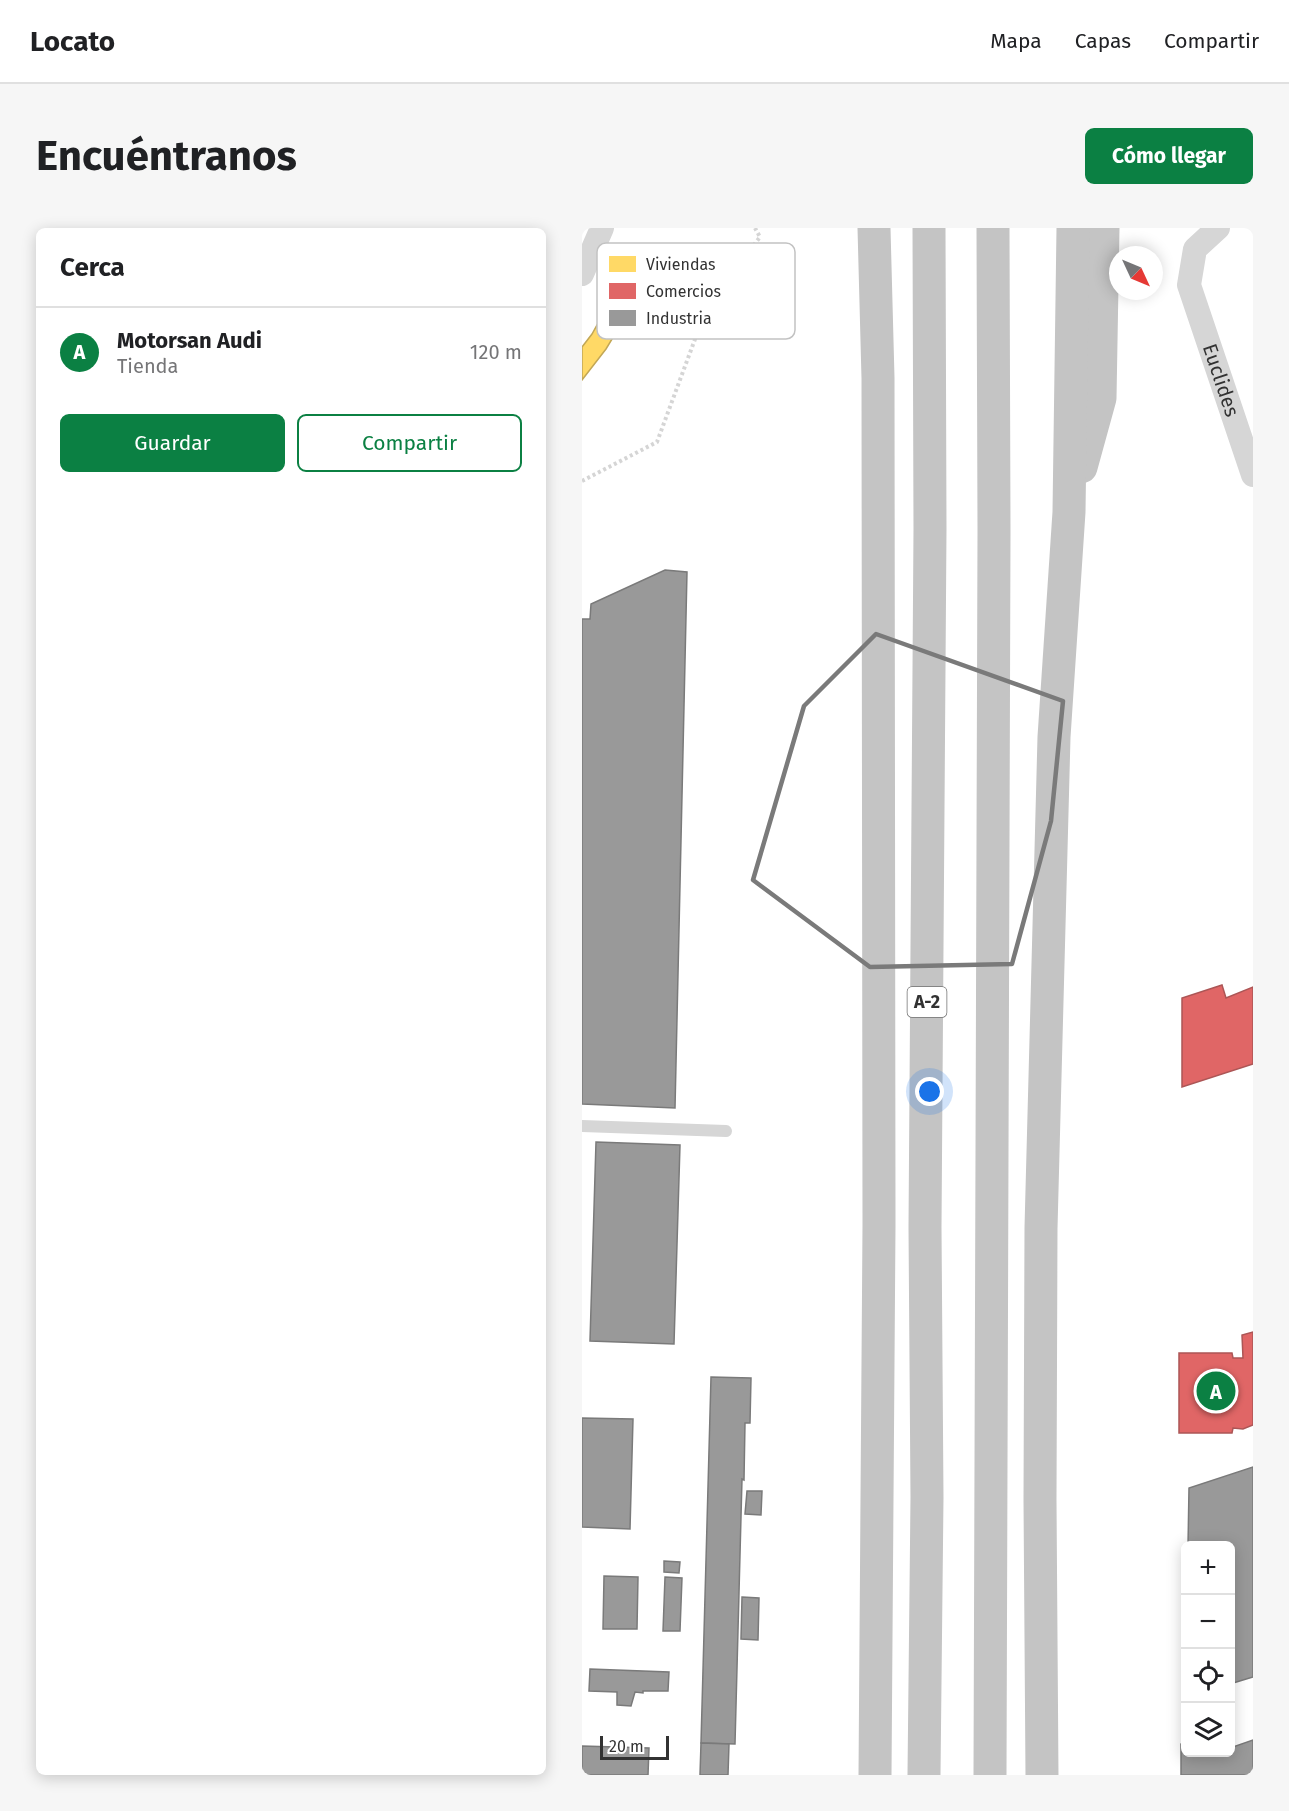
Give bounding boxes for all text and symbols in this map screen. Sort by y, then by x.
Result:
text: Locato [30,25,115,58]
text: Mapa [990,28,1042,54]
text: Capas [1075,28,1131,54]
text: Compartir [1164,28,1259,54]
button: Cómo llegar [1085,128,1253,184]
text: Encuéntranos [36,131,297,181]
legend [597,243,795,339]
north arrow [1109,246,1163,300]
text: Cerca [60,252,125,283]
text: Viviendas [646,255,715,274]
text: Comercios [646,282,721,301]
text: Industria [646,309,712,328]
text: Motorsan Audi [117,327,262,354]
text: A [74,340,85,364]
text: 120 m [470,340,522,364]
street label: Euclides [1198,341,1244,420]
text: Tienda [117,354,178,378]
button: Guardar [60,414,285,472]
button: Compartir [297,414,522,472]
road number: A-2 [908,987,946,1017]
your location [915,1077,944,1106]
pin: A [1196,1368,1236,1414]
map controls [1181,1541,1235,1757]
button: + [1181,1541,1235,1595]
button: − [1181,1595,1235,1649]
button: locate [1181,1649,1235,1703]
button: layers [1181,1703,1235,1757]
scale bar [600,1733,669,1760]
text: 20 m [609,1737,644,1756]

